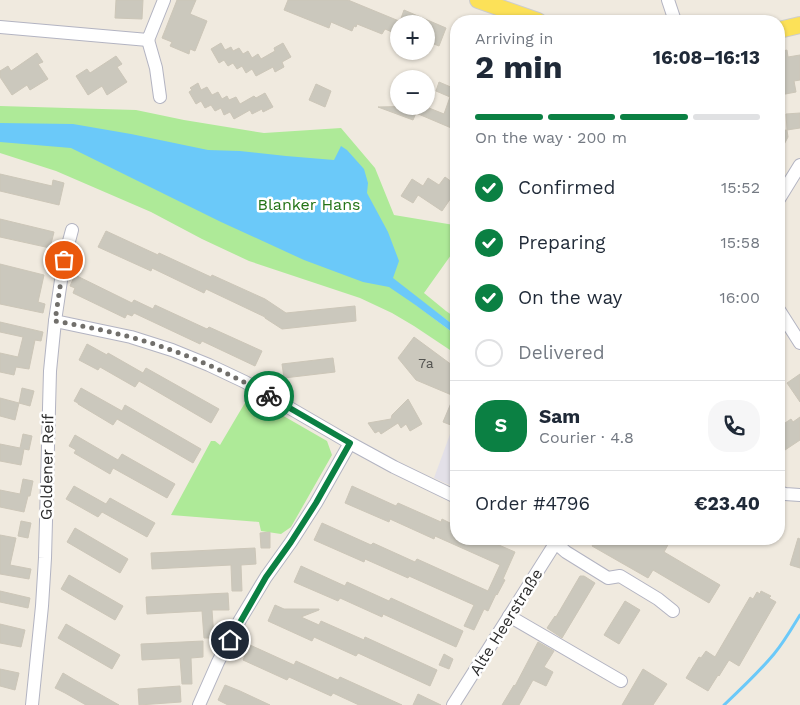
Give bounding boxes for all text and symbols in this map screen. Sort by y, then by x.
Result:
map controls [390,15,435,115]
button: + [390,15,435,60]
text: Arriving in [475,29,553,48]
text: 16:08–16:13 [653,46,760,69]
text: 2 min [475,48,563,86]
button: − [390,70,435,115]
text: On the way · 200 m [475,128,627,147]
icon: check [475,174,503,202]
text: Confirmed [518,176,615,199]
text: 15:52 [721,178,760,197]
park label: Blanker Hans [258,195,360,214]
icon: check [475,229,503,257]
text: Preparing [518,231,605,254]
text: 15:58 [721,233,760,252]
pin [43,239,85,281]
icon: bag [50,246,78,274]
icon: check [475,284,503,312]
text: On the way [518,286,622,309]
text: 16:00 [719,288,760,307]
text: Delivered [518,341,605,364]
house number: 7a [418,355,434,371]
courier [244,371,294,421]
icon: bike [255,382,283,410]
button: phone [708,400,760,452]
text: Sam [539,405,580,428]
street label: Goldener Reif [37,413,57,520]
text: S [495,414,507,437]
text: Courier · 4.8 [539,428,634,447]
text: Order #4796 [475,492,590,515]
text: €23.40 [694,492,760,515]
street label: Alte Heerstraße [466,565,546,679]
pin [209,619,251,661]
icon: home [216,626,244,654]

